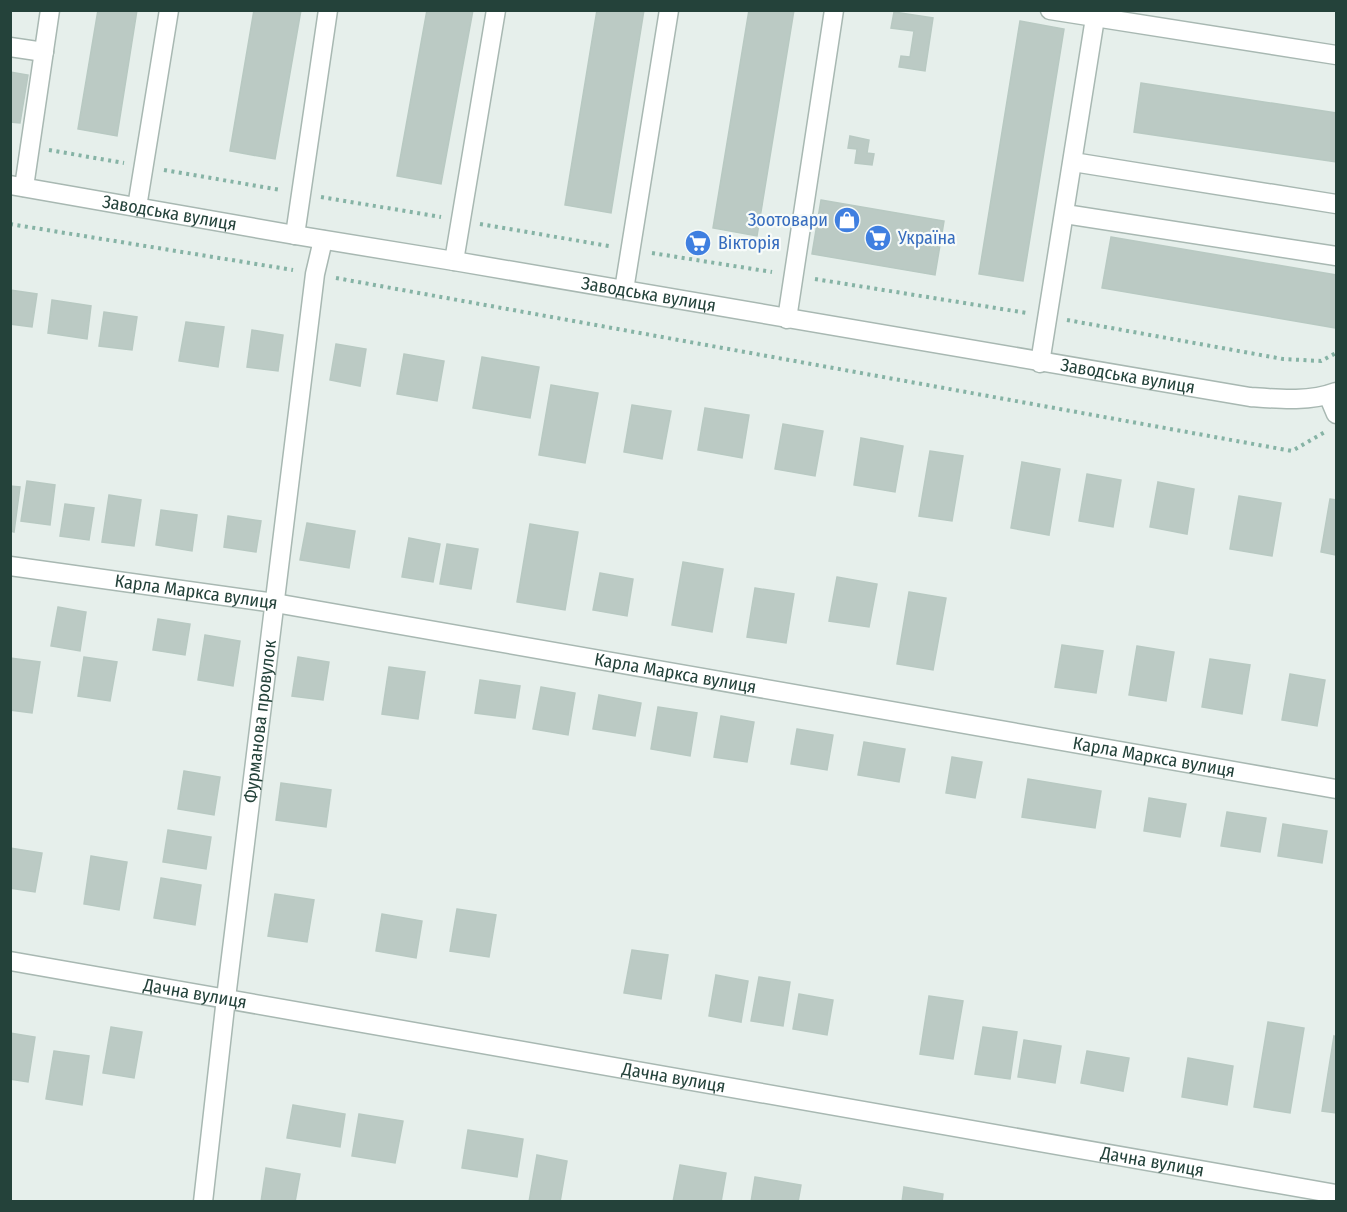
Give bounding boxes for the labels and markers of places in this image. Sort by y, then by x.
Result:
shop icon: Зоотовари [832,205,862,235]
place label: Зоотовари [748,209,828,231]
supermarket icon: Україна [863,223,893,253]
place label: Україна [897,227,956,249]
supermarket icon: Вікторія [683,228,713,258]
place label: Вікторія [718,232,780,254]

